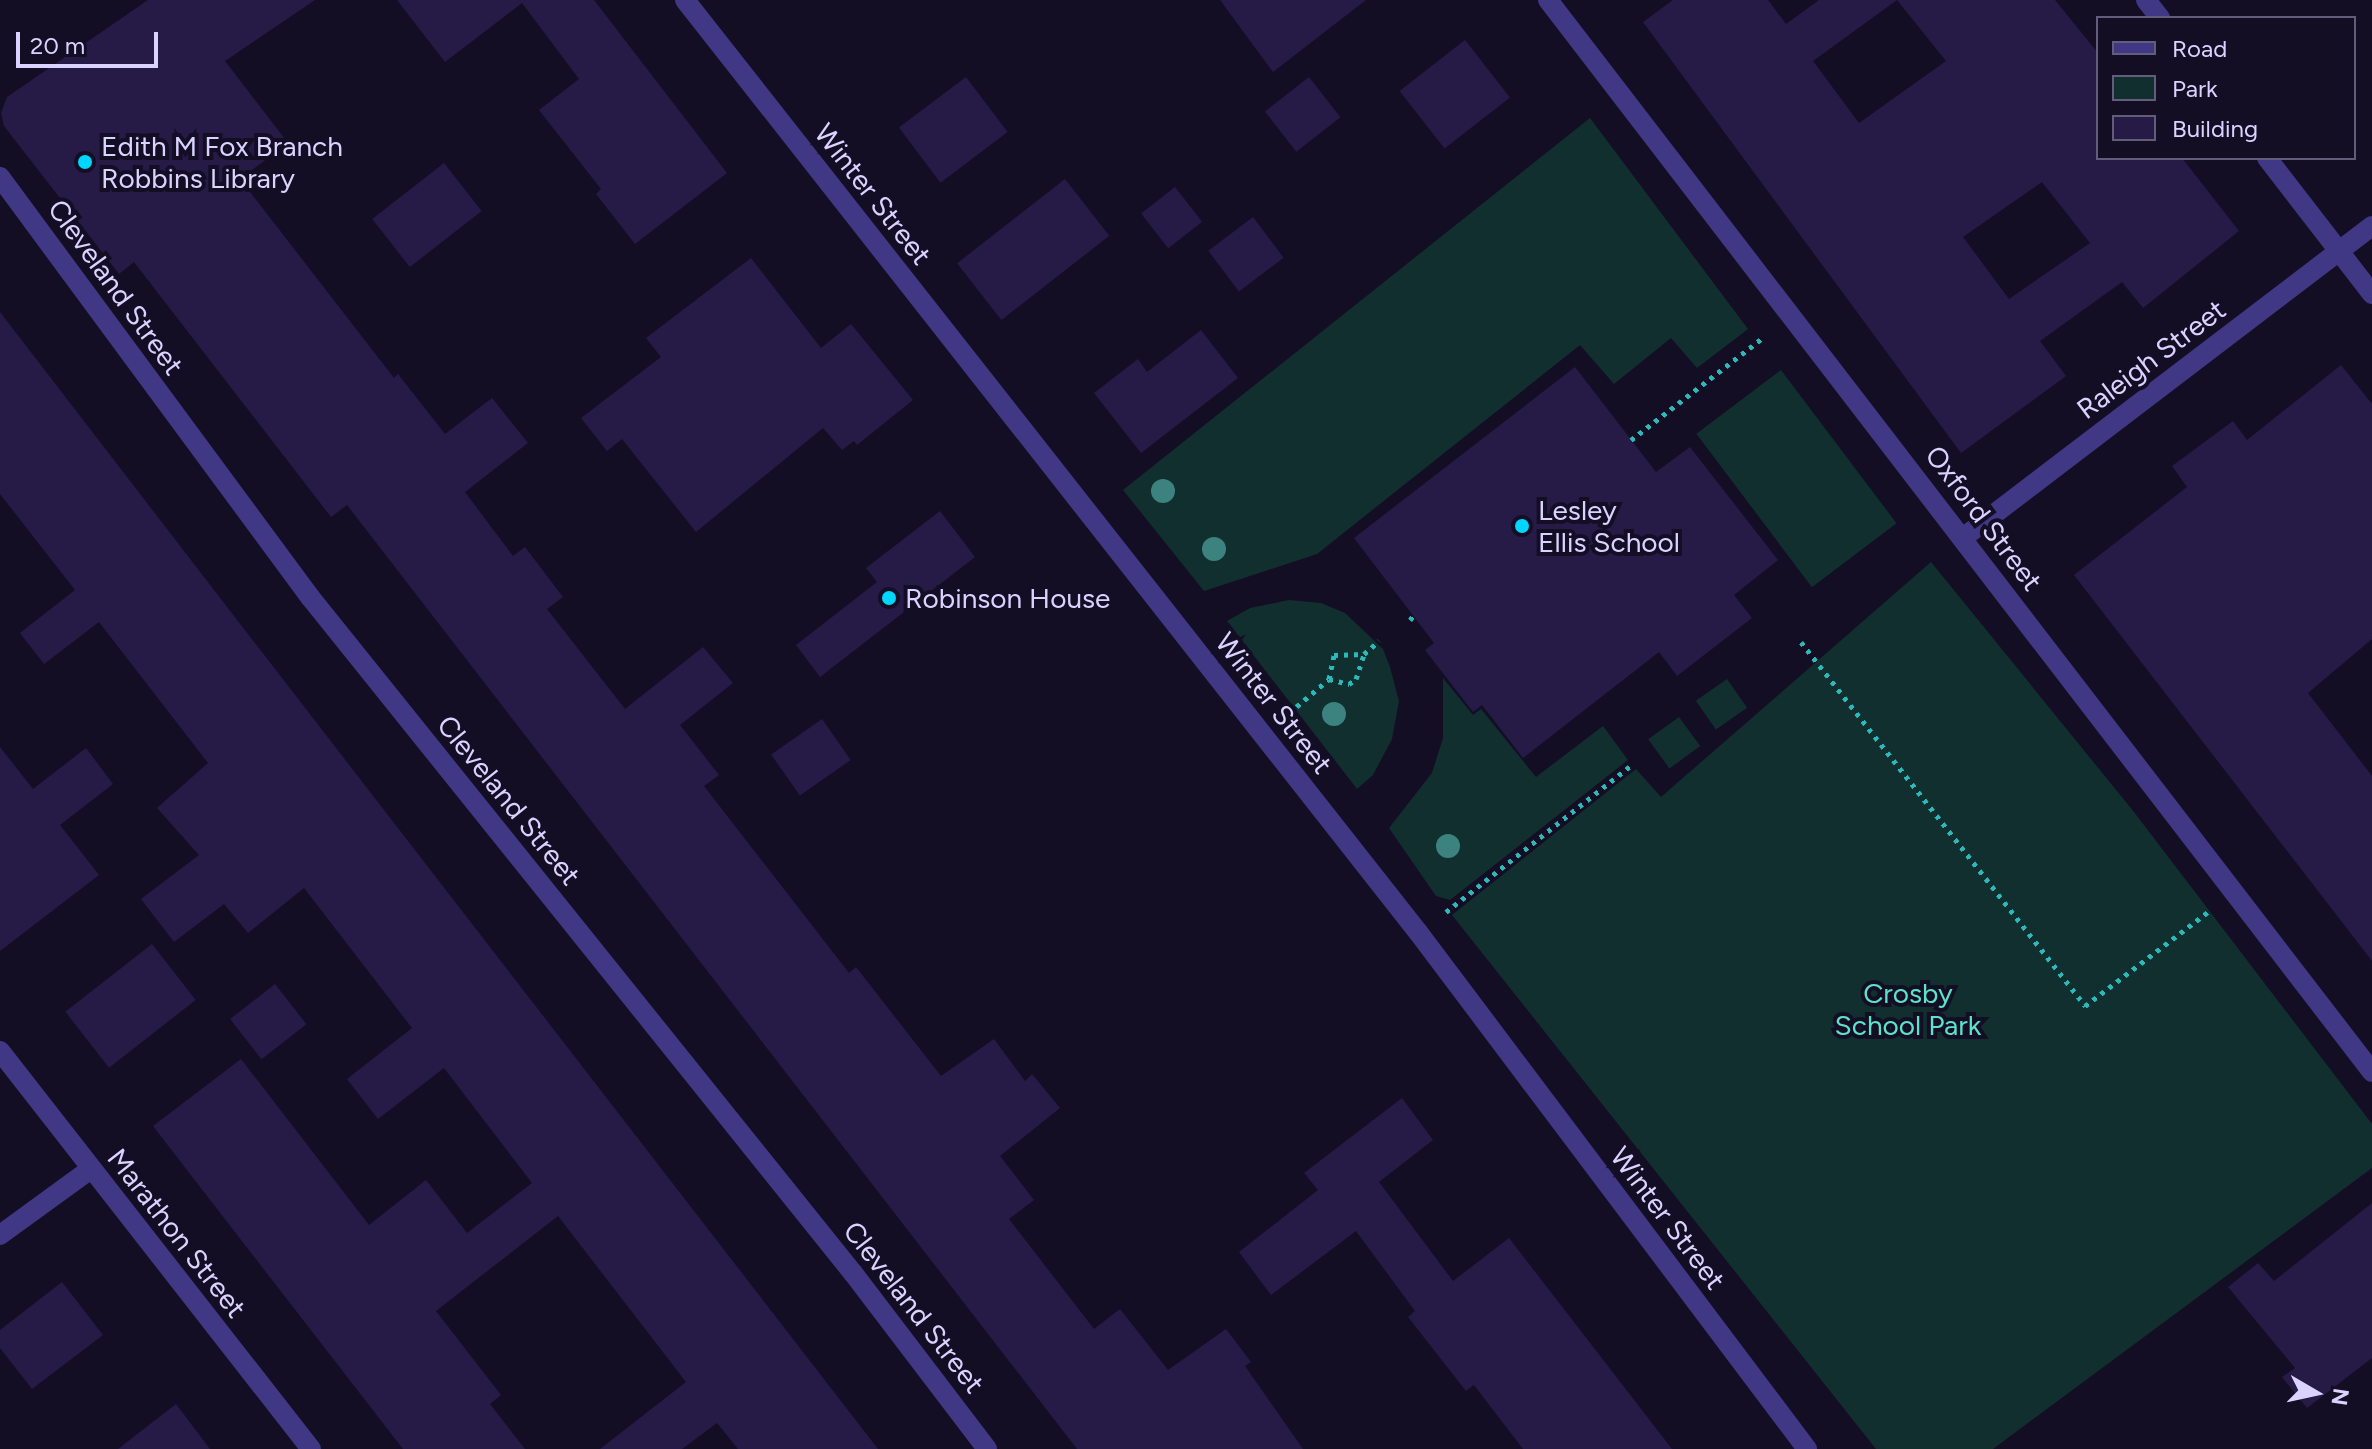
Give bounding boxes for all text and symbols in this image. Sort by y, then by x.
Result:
scale bar [20,16,162,66]
legend [2096,16,2356,160]
text: 20 m [30,31,85,60]
text: Road [2172,34,2227,63]
text: Park [2172,74,2218,103]
text: Building [2172,114,2258,143]
street label: Winter Street [808,117,938,271]
place label: Edith M Fox Branch Robbins Library [101,129,343,195]
marker: Edith M Fox Branch Robbins Library [76,153,94,171]
street label: Cleveland Street [41,193,191,381]
street label: Raleigh Street [2070,292,2232,426]
street label: Oxford Street [1919,439,2049,597]
place label: Lesley Ellis School [1538,493,1680,559]
marker: Lesley Ellis School [1513,517,1531,535]
place label: Robinson House [905,581,1110,615]
marker: Robinson House [880,589,898,607]
street label: Winter Street [1209,626,1339,780]
street label: Cleveland Street [430,708,588,892]
park label: Crosby School Park [1835,976,1981,1042]
street label: Winter Street [1604,1140,1732,1296]
street label: Marathon Street [101,1142,253,1324]
street label: Cleveland Street [837,1214,991,1400]
north arrow [2276,1353,2356,1433]
text: N [2326,1386,2355,1407]

